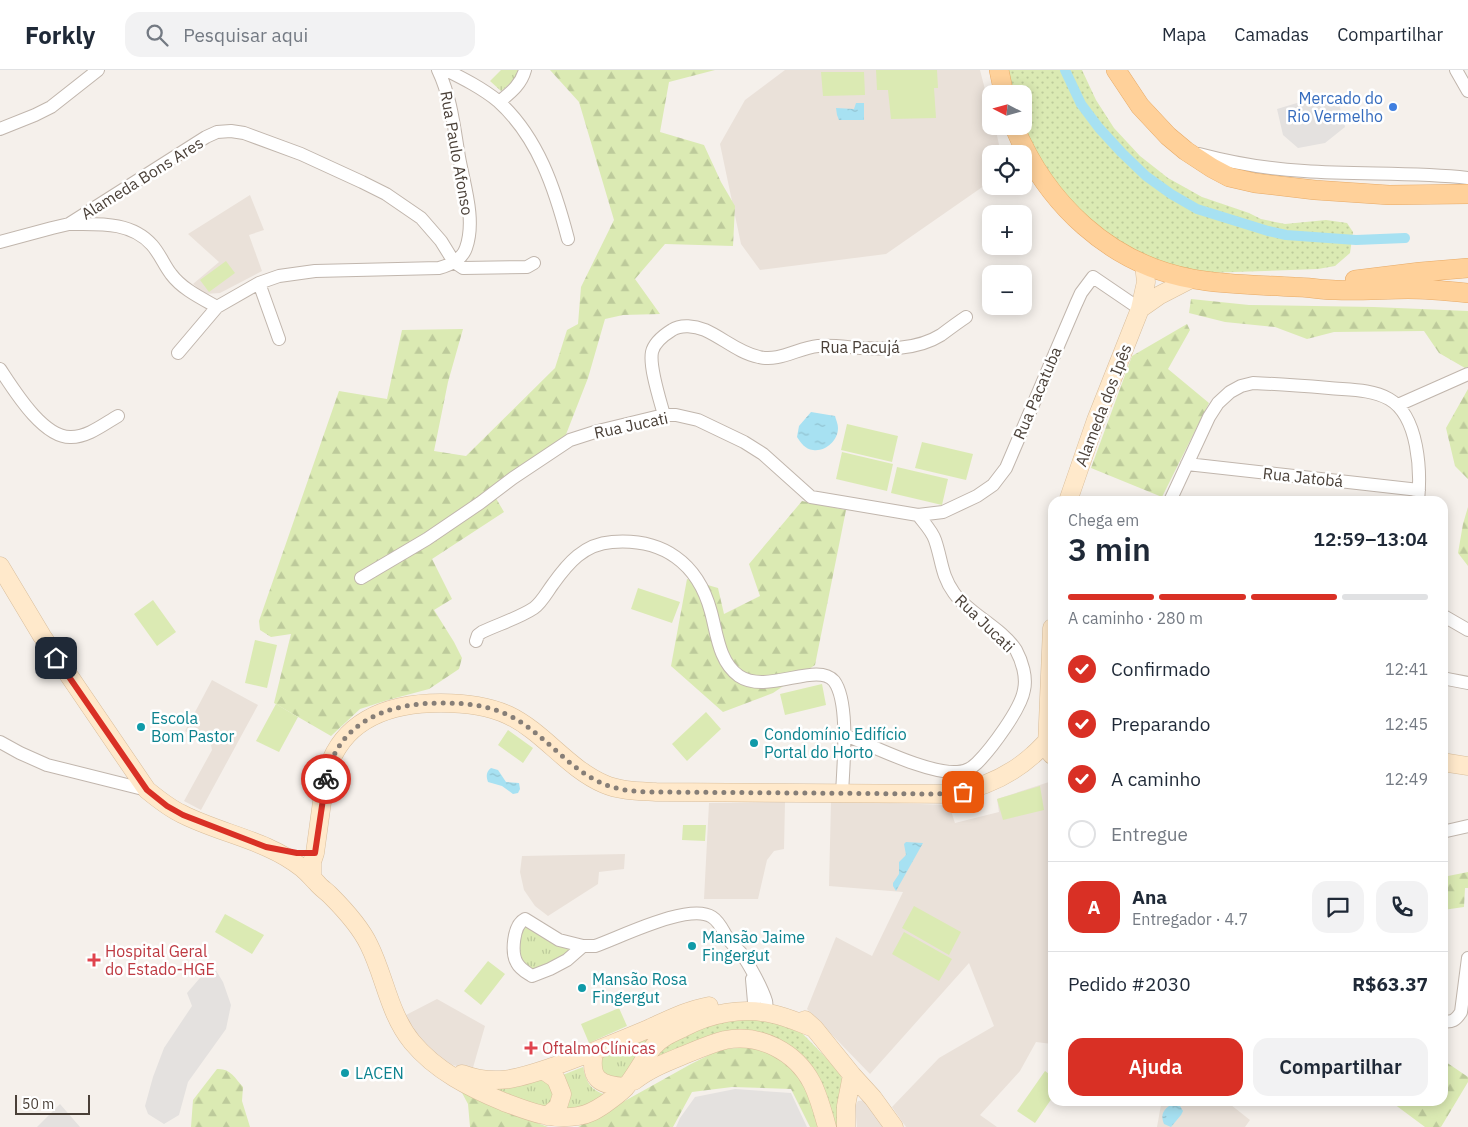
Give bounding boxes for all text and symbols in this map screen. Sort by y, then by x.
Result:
search box [125,12,475,57]
text: Forkly [25,19,95,51]
icon: search [143,21,171,49]
text: Pesquisar aqui [183,23,308,47]
text: Mapa [1162,23,1206,46]
text: Camadas [1234,23,1309,46]
text: Compartilhar [1337,23,1443,46]
north arrow [982,85,1032,135]
map controls [982,85,1032,315]
place label: Mercado do Rio Vermelho [1287,88,1383,126]
street label: Rua Paulo Afonso [436,89,478,217]
marker: Mercado do Rio Vermelho [1387,101,1399,113]
street label: Alameda Bons Ares [77,132,207,224]
button: locate [982,145,1032,195]
button: + [982,205,1032,255]
button: − [982,265,1032,315]
street label: Rua Pacujá [820,337,900,357]
street label: Alameda dos Ipês [1070,341,1136,469]
street label: Rua Pacatuba [1008,343,1066,442]
street label: Rua Jucati [592,407,670,443]
street label: Rua Jatobá [1262,463,1345,491]
text: Chega em [1068,510,1139,530]
text: 12:59–13:04 [1314,527,1428,551]
text: 3 min [1068,528,1151,570]
street label: Rua Jucati [951,590,1019,656]
text: A caminho · 280 m [1068,608,1203,628]
pin [35,637,77,679]
icon: home [42,644,70,672]
icon: check [1068,655,1096,683]
text: Confirmado [1111,657,1210,681]
text: 12:41 [1385,659,1428,679]
place label: Escola Bom Pastor [151,708,234,746]
icon: check [1068,710,1096,738]
text: Preparando [1111,712,1210,736]
text: 12:45 [1385,714,1428,734]
marker: Escola Bom Pastor [135,721,147,733]
place label: Condomínio Edifício Portal do Horto [764,724,907,762]
marker: Condomínio Edifício Portal do Horto [748,737,760,749]
courier [301,754,351,804]
icon: bike [312,765,340,793]
icon: check [1068,765,1096,793]
text: A caminho [1111,767,1201,791]
text: 12:49 [1385,769,1428,789]
pin [942,771,984,813]
icon: bag [949,778,977,806]
text: Entregue [1111,822,1188,846]
button: chat [1312,881,1364,933]
button: phone [1376,881,1428,933]
text: Ana [1132,885,1167,909]
text: A [1087,895,1101,919]
text: Entregador · 4.7 [1132,909,1248,929]
place label: Mansão Jaime Fingergut [702,927,805,965]
marker: Mansão Jaime Fingergut [686,940,698,952]
place label: Hospital Geral do Estado-HGE [105,941,215,979]
marker: Hospital Geral do Estado-HGE [87,953,101,967]
place label: Mansão Rosa Fingergut [592,969,687,1007]
text: Pedido #2030 [1068,972,1191,996]
text: R$63.37 [1352,972,1428,996]
marker: Mansão Rosa Fingergut [576,982,588,994]
place label: OftalmoClínicas [542,1038,656,1058]
button: Ajuda [1068,1038,1243,1096]
button: Compartilhar [1253,1038,1428,1096]
marker: OftalmoClínicas [524,1041,538,1055]
place label: LACEN [355,1063,404,1083]
marker: LACEN [339,1067,351,1079]
scale bar [15,1092,90,1115]
text: 50 m [22,1095,54,1113]

